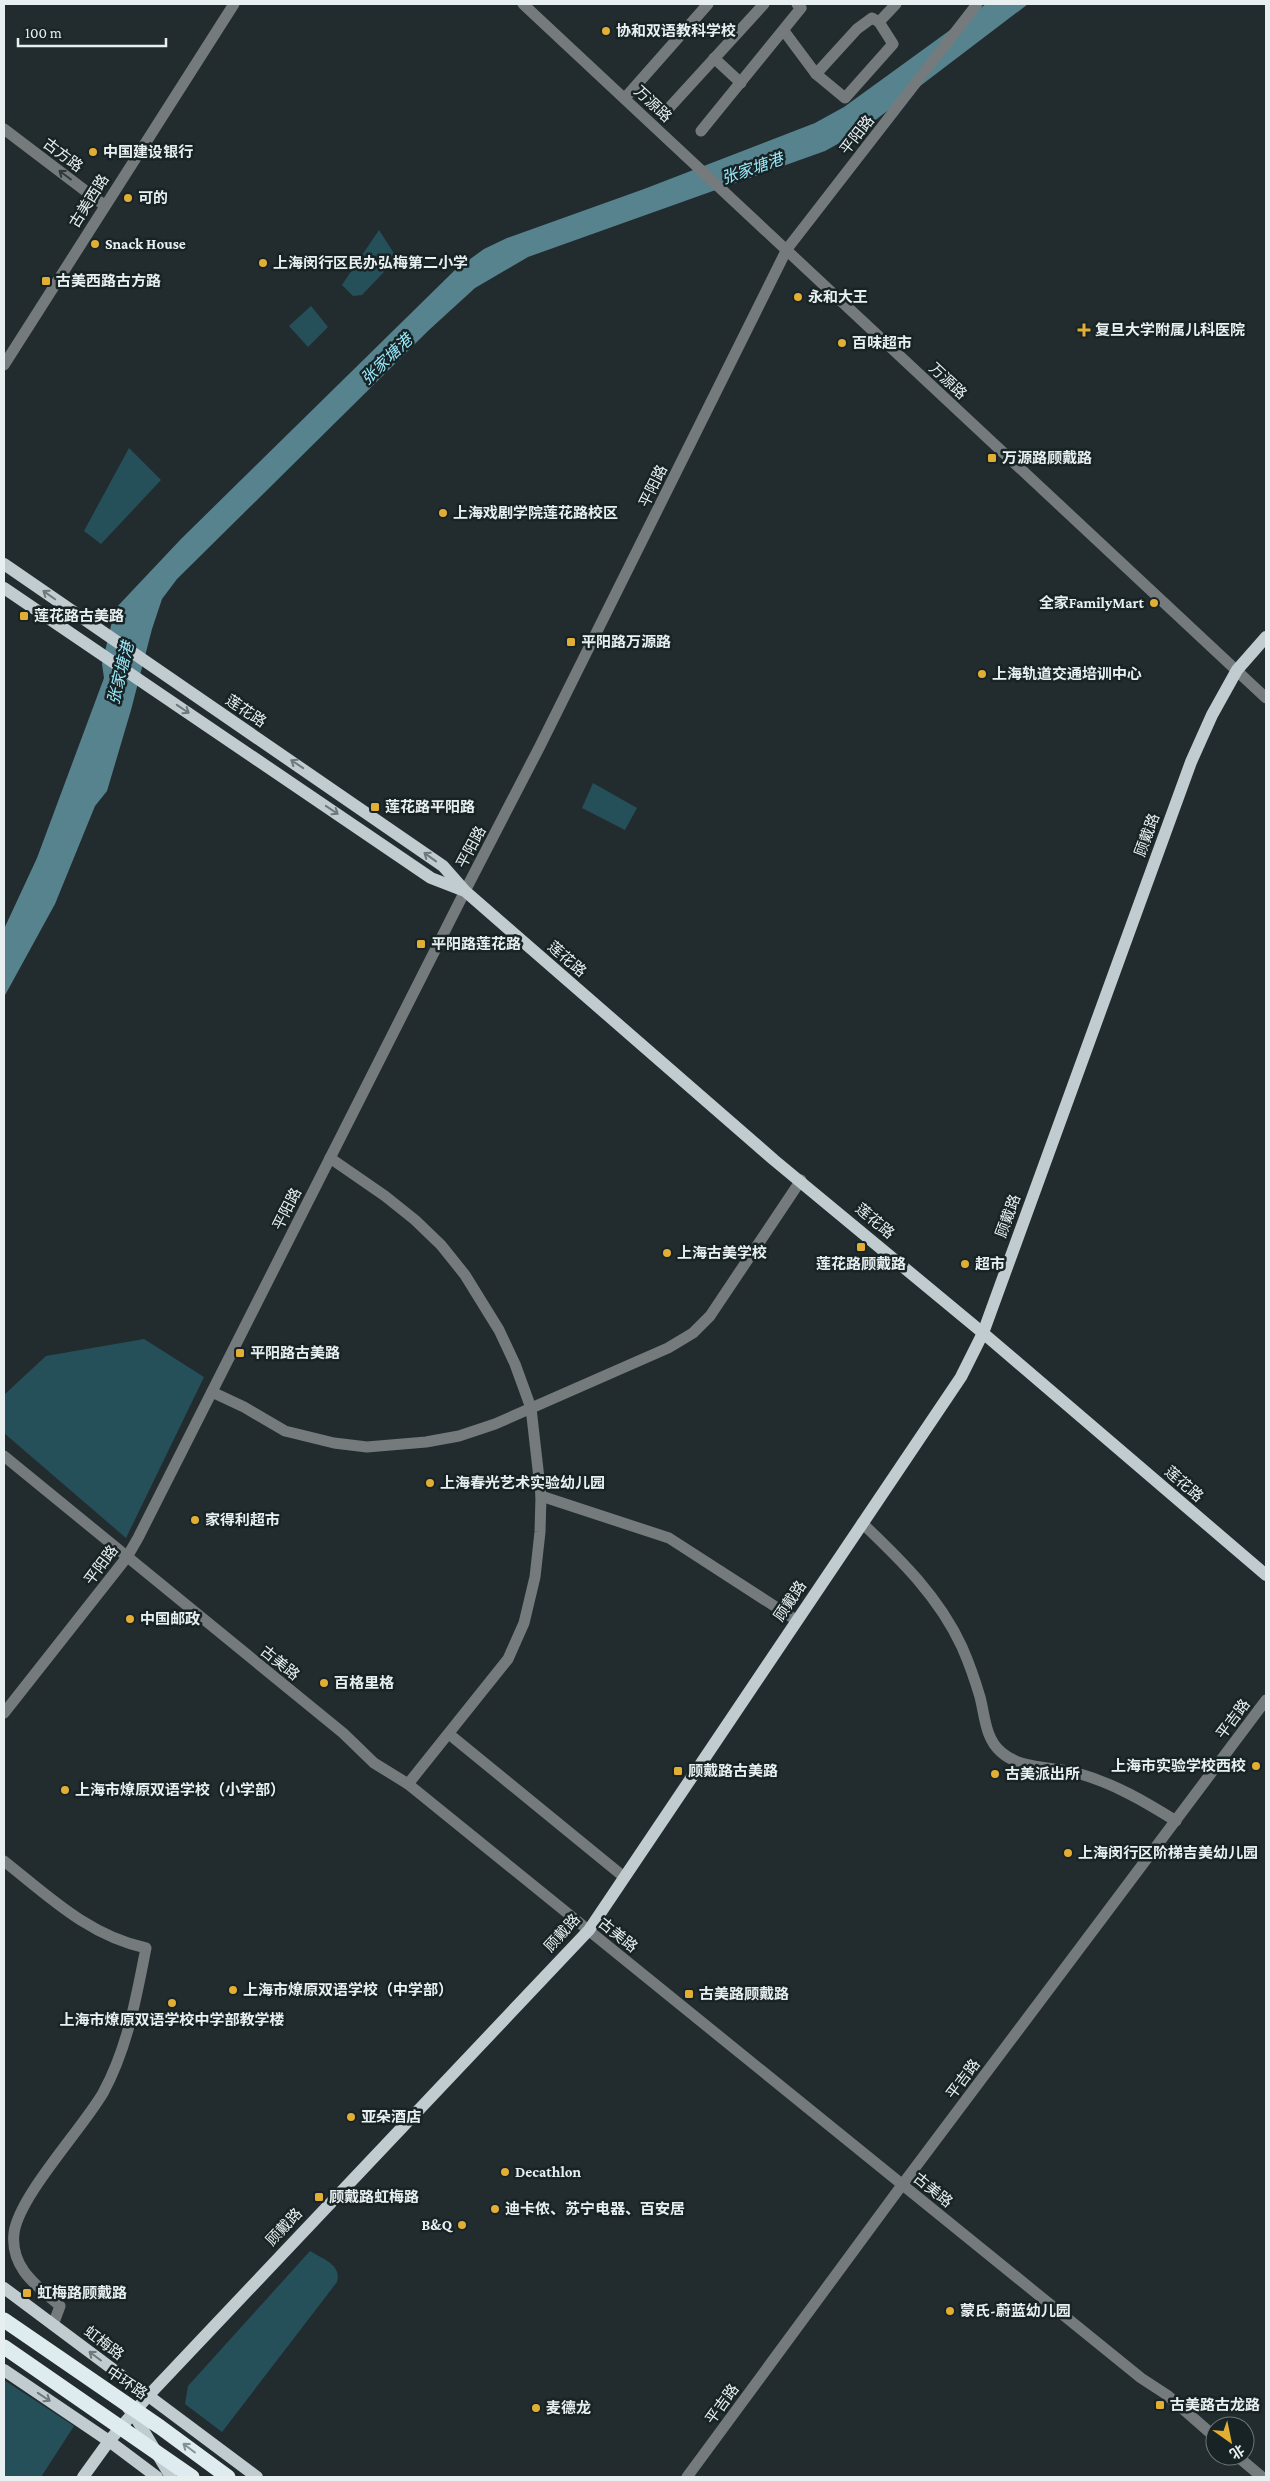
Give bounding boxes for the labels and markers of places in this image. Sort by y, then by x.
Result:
place label: 协和双语教科学校 [616,22,736,39]
marker: 协和双语教科学校 [600,25,612,37]
place label: 中国建设银行 [103,144,193,160]
marker: 中国建设银行 [87,146,99,158]
place label: 可的 [138,190,168,206]
marker: 可的 [122,192,134,204]
place label: Snack House [105,236,186,252]
marker: Snack House [89,238,101,250]
place label: 上海闵行区民办弘梅第二小学 [273,254,468,271]
marker: 上海闵行区民办弘梅第二小学 [257,257,269,269]
place label: 古美西路古方路 [56,273,161,289]
marker: 古美西路古方路 [40,275,52,287]
place label: 永和大王 [808,289,868,305]
marker: 永和大王 [792,291,804,303]
place label: 复旦大学附属儿科医院 [1095,321,1245,338]
marker: 复旦大学附属儿科医院 [1077,323,1091,337]
place label: 百味超市 [852,335,912,351]
marker: 百味超市 [836,337,848,349]
place label: 万源路顾戴路 [1002,450,1092,466]
marker: 万源路顾戴路 [986,452,998,464]
place label: 上海戏剧学院莲花路校区 [453,504,618,521]
marker: 上海戏剧学院莲花路校区 [437,507,449,519]
place label: 全家FamilyMart [1039,594,1145,611]
marker: 全家FamilyMart [1148,597,1160,609]
place label: 莲花路古美路 [34,608,124,624]
marker: 莲花路古美路 [18,610,30,622]
place label: 平阳路万源路 [581,634,671,650]
marker: 平阳路万源路 [565,636,577,648]
place label: 上海轨道交通培训中心 [992,665,1142,682]
marker: 上海轨道交通培训中心 [976,668,988,680]
place label: 莲花路平阳路 [385,799,475,815]
marker: 莲花路平阳路 [369,801,381,813]
place label: 平阳路莲花路 [431,936,521,952]
marker: 平阳路莲花路 [415,938,427,950]
marker: 莲花路顾戴路 [855,1241,867,1253]
place label: 上海古美学校 [677,1244,767,1261]
marker: 上海古美学校 [661,1247,673,1259]
place label: 莲花路顾戴路 [816,1256,906,1272]
place label: 超市 [975,1256,1005,1272]
marker: 超市 [959,1258,971,1270]
place label: 平阳路古美路 [250,1345,340,1361]
marker: 平阳路古美路 [234,1347,246,1359]
place label: 上海春光艺术实验幼儿园 [440,1474,605,1491]
marker: 上海春光艺术实验幼儿园 [424,1477,436,1489]
place label: 家得利超市 [205,1512,280,1528]
marker: 家得利超市 [189,1514,201,1526]
place label: 中国邮政 [140,1611,200,1627]
marker: 中国邮政 [124,1613,136,1625]
place label: 百格里格 [334,1675,395,1691]
marker: 百格里格 [318,1677,330,1689]
place label: 上海市实验学校西校 [1111,1757,1246,1774]
marker: 上海市实验学校西校 [1250,1760,1262,1772]
place label: 顾戴路古美路 [688,1763,778,1779]
marker: 顾戴路古美路 [672,1765,684,1777]
place label: 古美派出所 [1005,1766,1080,1782]
marker: 古美派出所 [989,1768,1001,1780]
place label: 上海市燎原双语学校（小学部） [75,1781,285,1798]
marker: 上海市燎原双语学校（小学部） [59,1784,71,1796]
place label: 上海闵行区阶梯吉美幼儿园 [1078,1844,1258,1861]
marker: 上海闵行区阶梯吉美幼儿园 [1062,1847,1074,1859]
place label: 上海市燎原双语学校（中学部） [243,1981,453,1998]
marker: 上海市燎原双语学校（中学部） [227,1984,239,1996]
place label: 古美路顾戴路 [699,1986,789,2002]
marker: 古美路顾戴路 [683,1988,695,2000]
marker: 上海市燎原双语学校中学部教学楼 [166,1997,178,2009]
place label: 上海市燎原双语学校中学部教学楼 [59,2011,285,2028]
place label: 亚朵酒店 [361,2109,421,2125]
marker: 亚朵酒店 [345,2111,357,2123]
place label: Decathlon [515,2164,582,2180]
marker: Decathlon [499,2166,511,2178]
place label: 顾戴路虹梅路 [329,2189,419,2205]
marker: 顾戴路虹梅路 [313,2191,325,2203]
place label: 迪卡侬、苏宁电器、百安居 [505,2201,685,2217]
marker: 迪卡侬、苏宁电器、百安居 [489,2203,501,2215]
place label: B&Q [421,2217,454,2233]
marker: B&Q [456,2219,468,2231]
place label: 虹梅路顾戴路 [37,2285,127,2301]
marker: 虹梅路顾戴路 [21,2287,33,2299]
place label: 蒙氏-蔚蓝幼儿园 [960,2302,1071,2319]
marker: 蒙氏-蔚蓝幼儿园 [944,2305,956,2317]
place label: 古美路古龙路 [1170,2396,1260,2413]
place label: 麦德龙 [546,2399,591,2416]
marker: 古美路古龙路 [1154,2399,1166,2411]
marker: 麦德龙 [530,2402,542,2414]

